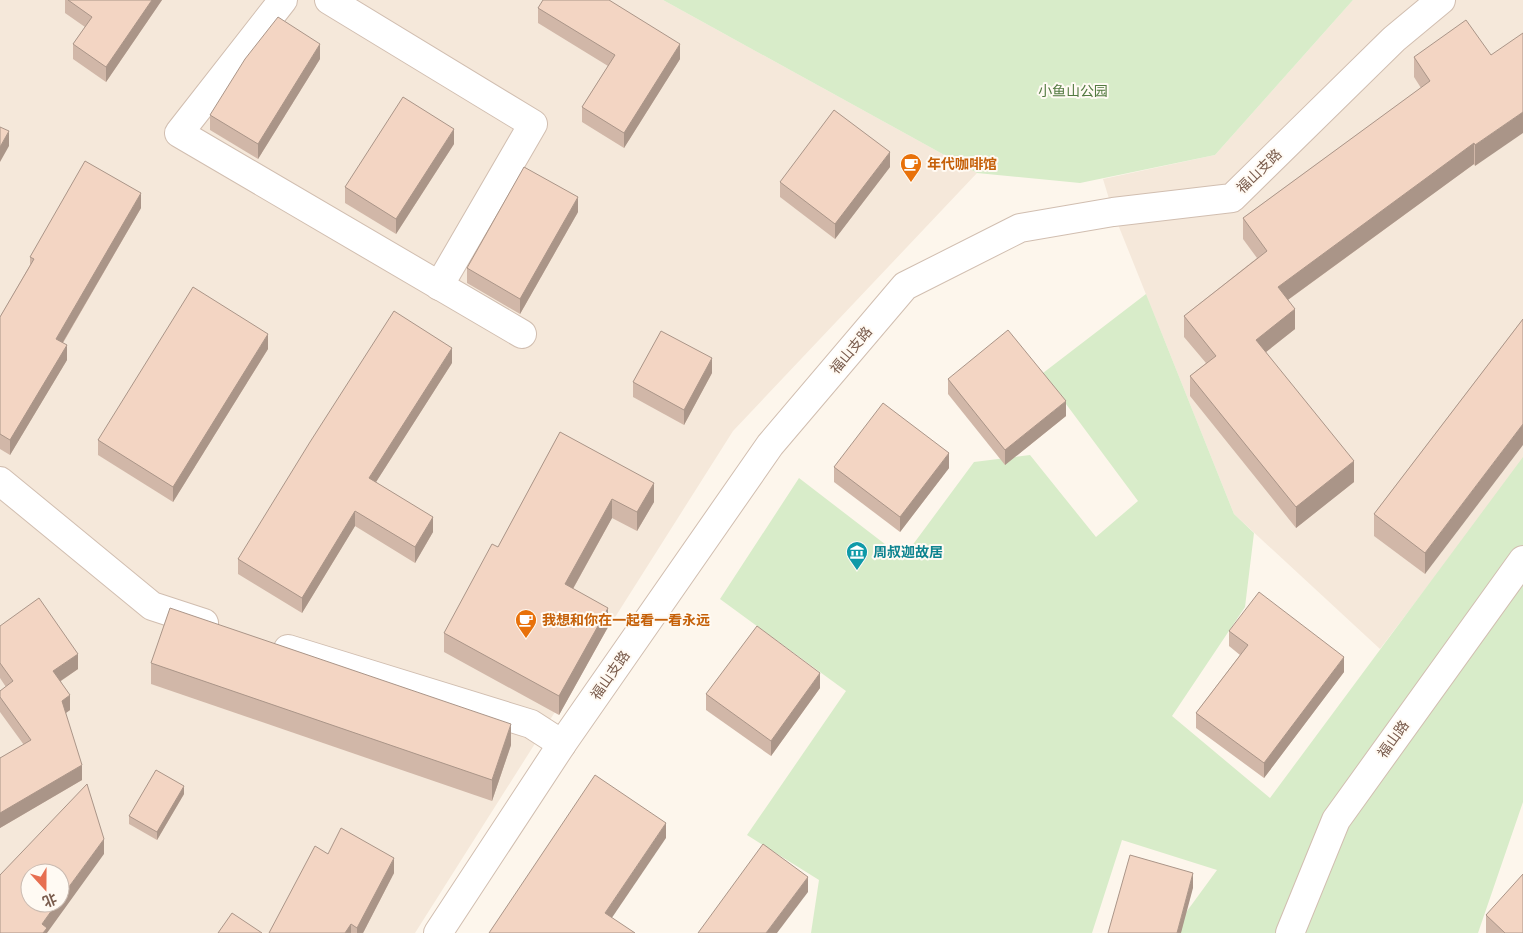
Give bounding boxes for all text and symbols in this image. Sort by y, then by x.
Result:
park label: 小鱼山公园 [1038,82,1108,100]
street label: 福山支路 [1233,145,1285,197]
cafe icon: 年代咖啡馆 [899,152,923,183]
place label: 年代咖啡馆 [927,155,997,173]
street label: 福山支路 [826,323,876,377]
museum icon: 周叔迦故居 [845,540,869,571]
place label: 周叔迦故居 [873,543,943,561]
cafe icon: 我想和你在一起看一看永远 [514,608,538,639]
place label: 我想和你在一起看一看永远 [542,611,710,629]
street label: 福山支路 [587,647,633,703]
street label: 福山路 [1373,717,1413,761]
north arrow [20,863,70,913]
text: 北 [40,889,59,911]

